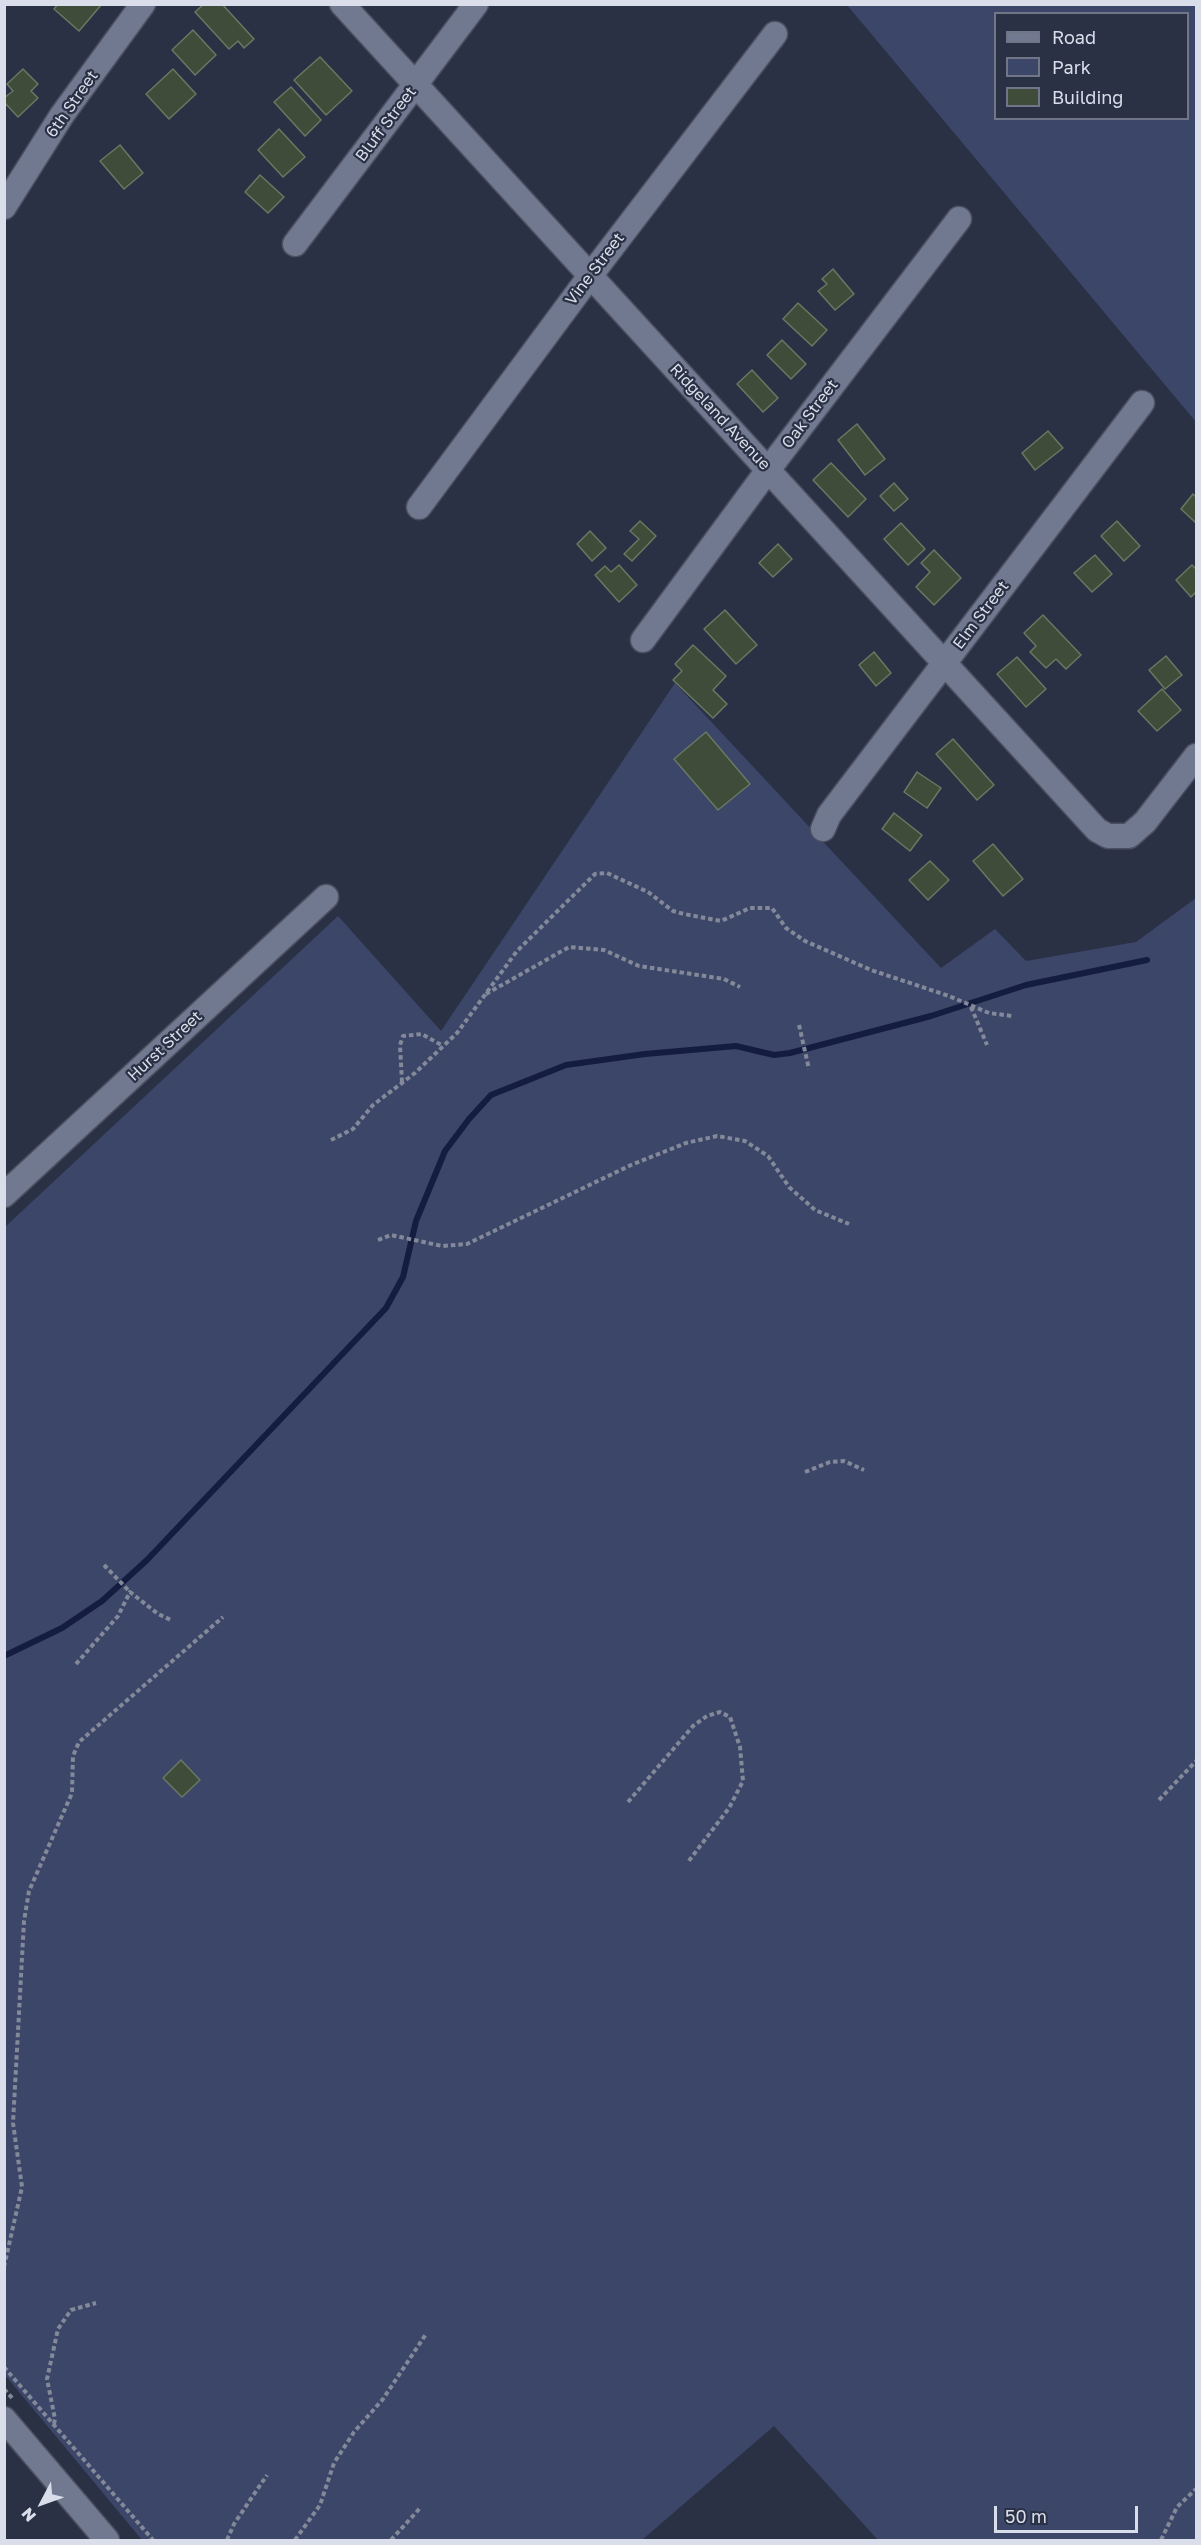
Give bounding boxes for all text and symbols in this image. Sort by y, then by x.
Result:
legend [994,12,1189,120]
text: Road [1052,26,1096,48]
text: Park [1052,56,1091,78]
street label: 6th Street [42,67,102,141]
street label: Bluff Street [352,83,420,165]
text: Building [1052,86,1123,108]
street label: Vine Street [562,229,628,309]
street label: Ridgeland Avenue [666,360,774,474]
street label: Oak Street [778,376,842,452]
street label: Elm Street [949,577,1013,653]
street label: Hurst Street [124,1007,206,1085]
north arrow [12,2473,72,2533]
scale bar [997,2494,1141,2532]
text: N [17,2504,40,2526]
text: 50 m [1005,2505,1047,2527]

